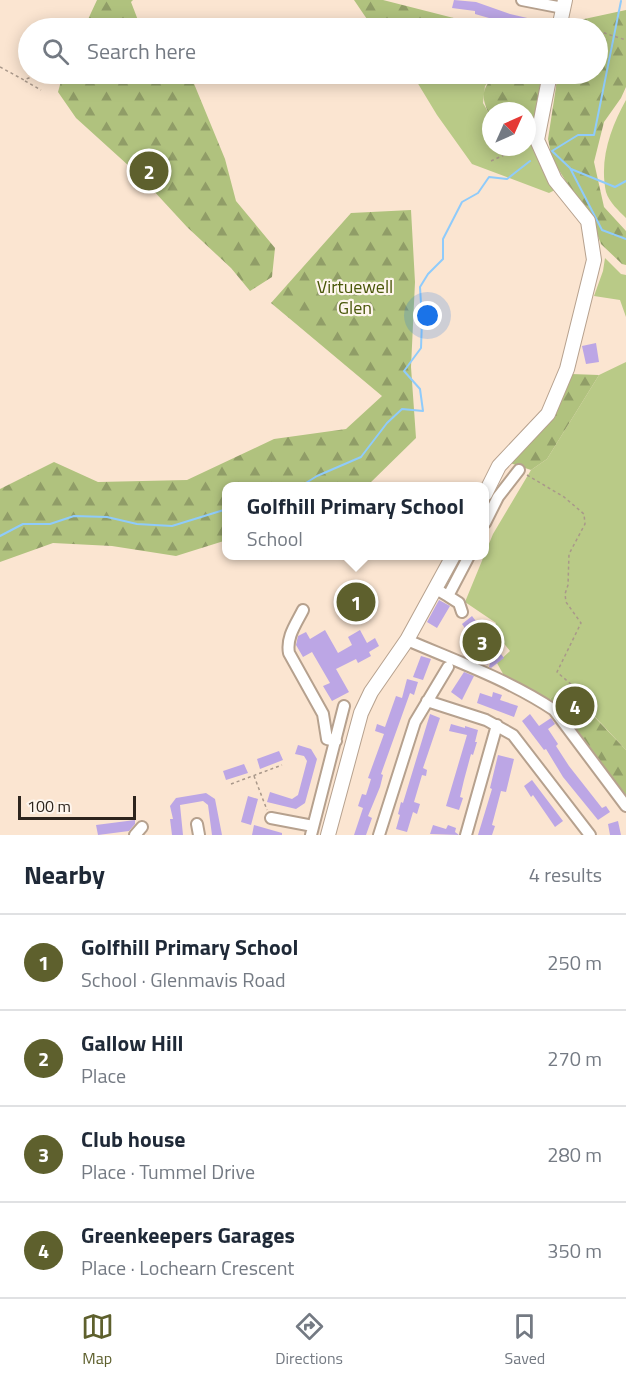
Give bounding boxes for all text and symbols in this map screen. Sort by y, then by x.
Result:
search box [18,18,608,84]
text: Search here [87,34,196,68]
icon: search [39,35,72,68]
north arrow [482,102,536,156]
pin: 2 [130,148,168,194]
park label: Virtuewell Glen [317,273,393,321]
your location [413,301,442,330]
popup [222,482,489,560]
text: Golfhill Primary School [247,489,464,523]
text: School [247,523,303,554]
pin: 1 [336,580,376,624]
pin: 3 [462,620,502,664]
pin: 4 [556,684,594,728]
scale bar [18,793,136,820]
text: 100 m [27,794,71,818]
text: Nearby [24,855,105,894]
text: 4 results [529,859,602,890]
text: Golfhill Primary School [81,930,298,964]
text: 1 [38,947,49,978]
text: 250 m [547,947,602,978]
text: School · Glenmavis Road [81,964,286,995]
text: Gallow Hill [81,1026,184,1060]
text: 2 [38,1043,49,1074]
text: 270 m [547,1043,602,1074]
text: Place [81,1060,126,1091]
text: Club house [81,1122,186,1156]
text: 3 [38,1139,49,1170]
text: 280 m [547,1139,602,1170]
text: Place · Tummel Drive [81,1156,255,1187]
text: Greenkeepers Garages [81,1218,295,1252]
text: 4 [38,1235,49,1266]
text: 350 m [547,1235,602,1266]
text: Place · Lochearn Crescent [81,1252,294,1283]
tab: Map [81,1310,114,1370]
tab: Directions [275,1310,343,1370]
tab: Saved [505,1310,545,1370]

